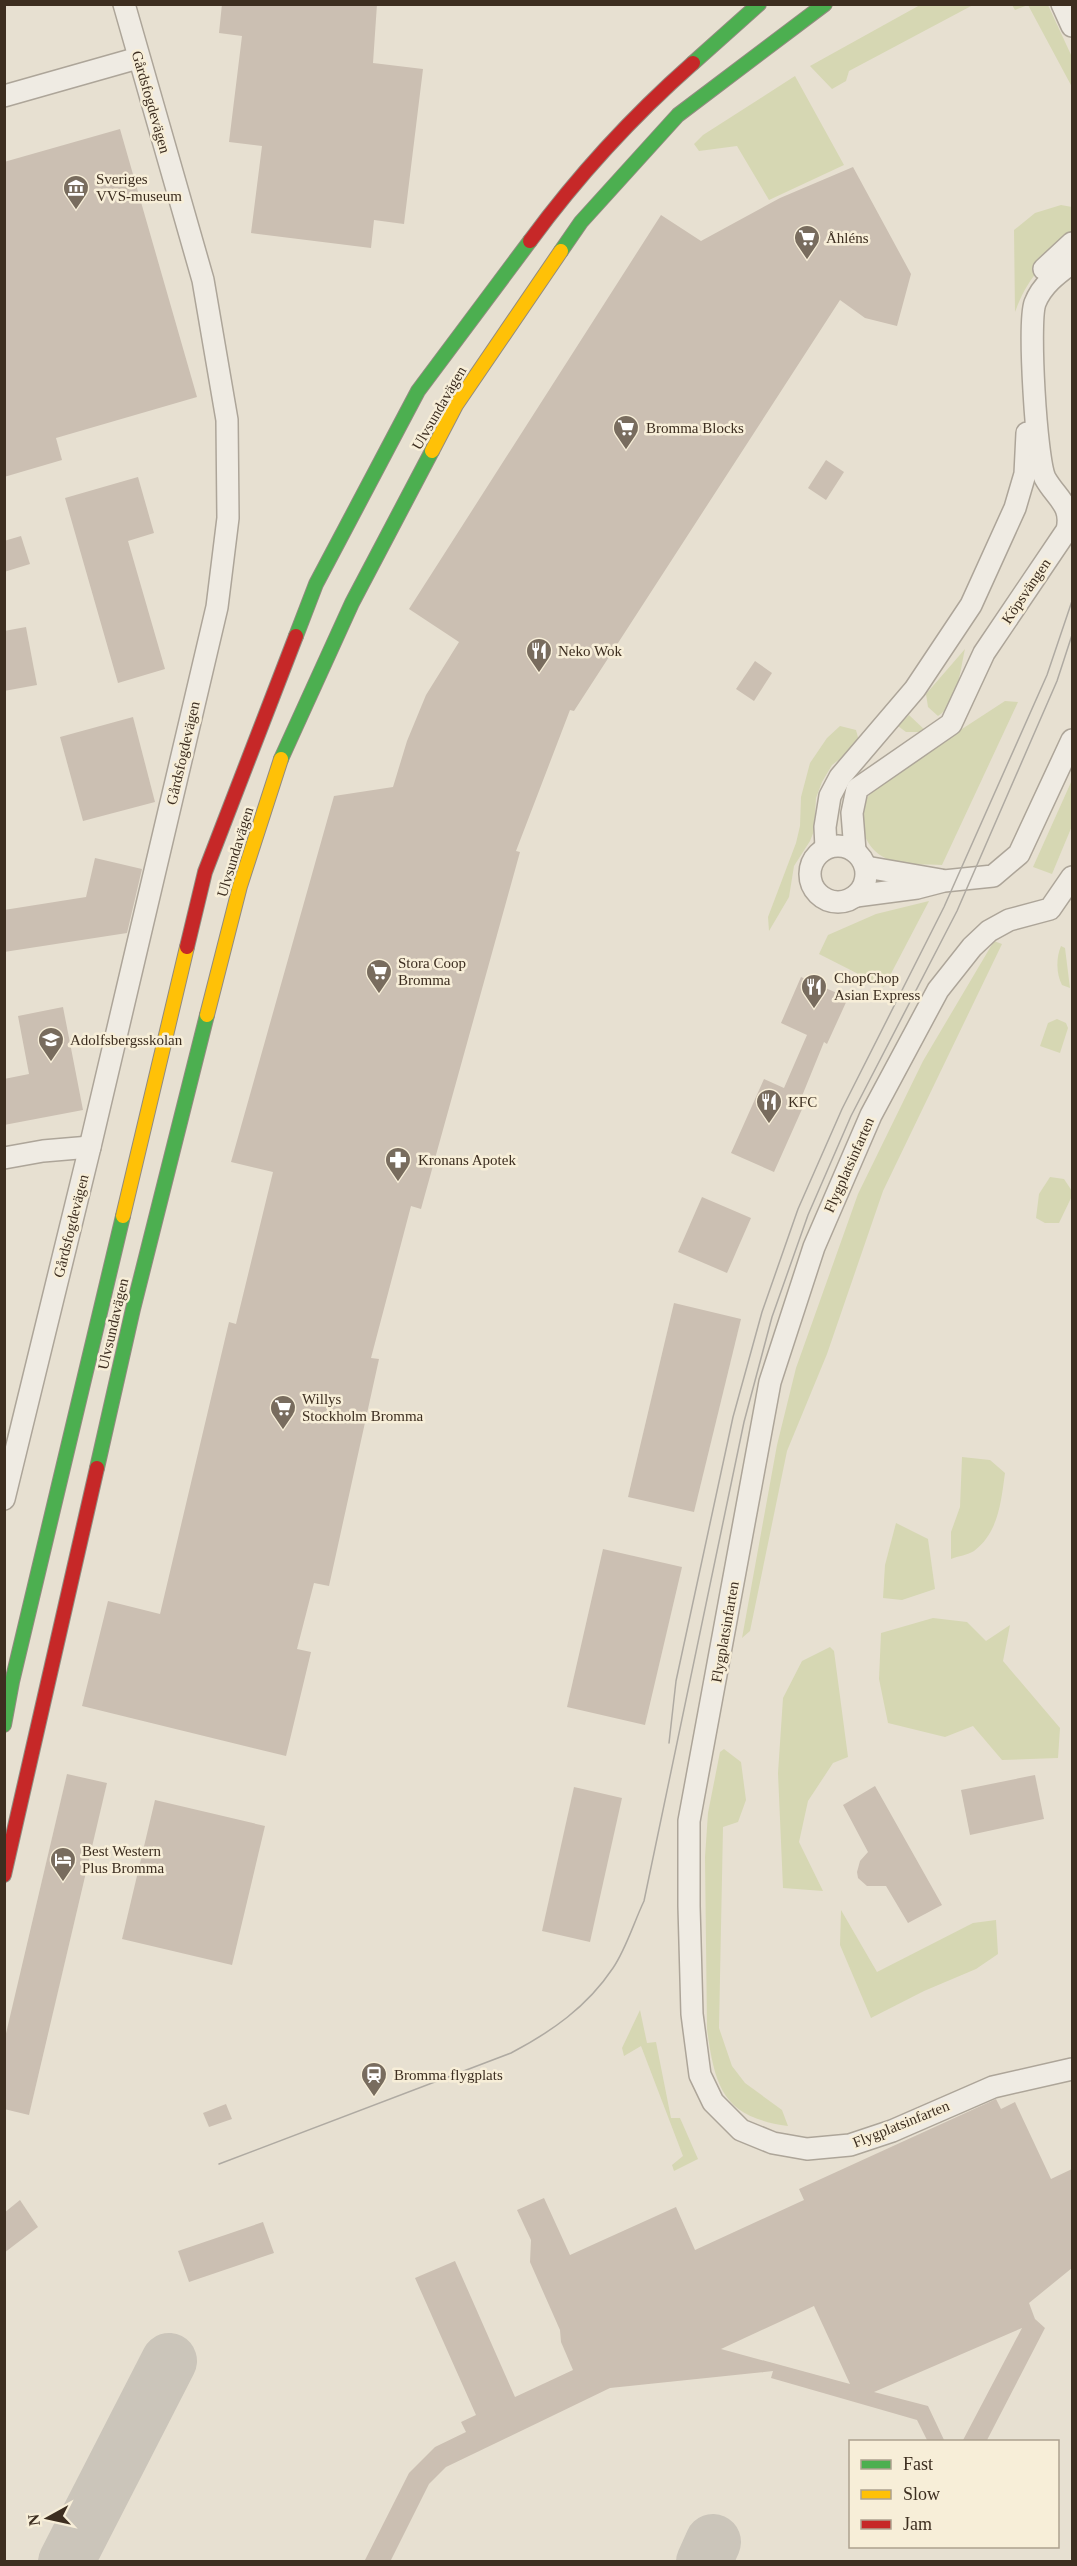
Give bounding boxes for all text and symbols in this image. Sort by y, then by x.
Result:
street label: Gårdsfogdevägen [129,49,173,156]
place label: Sveriges VVS-museum [96,171,182,204]
museum icon: Sveriges VVS-museum [61,173,91,211]
supermarket icon: Åhléns [792,223,822,261]
place label: Åhléns [826,230,869,246]
street label: Ulvsundavägen [409,363,470,452]
supermarket icon: Bromma Blocks [611,413,641,451]
place label: Bromma Blocks [646,420,744,436]
street label: Köpsvängen [998,555,1054,627]
restaurant icon: Neko Wok [524,636,554,674]
place label: Neko Wok [558,643,622,659]
street label: Gårdsfogdevägen [163,699,203,806]
street label: Ulvsundavägen [214,805,256,899]
place label: Stora Coop Bromma [398,955,466,988]
supermarket icon: Stora Coop Bromma [364,957,394,995]
place label: ChopChop Asian Express [834,970,920,1003]
restaurant icon: ChopChop Asian Express [799,972,829,1010]
school or university icon: Adolfsbergsskolan [36,1025,66,1063]
place label: Adolfsbergsskolan [70,1032,183,1048]
restaurant icon: KFC [754,1087,784,1125]
place label: KFC [788,1094,817,1110]
street label: Flygplatsinfarten [821,1114,877,1215]
pharmacy icon: Kronans Apotek [383,1145,413,1183]
place label: Kronans Apotek [418,1152,516,1168]
street label: Gårdsfogdevägen [50,1172,92,1279]
street label: Ulvsundavägen [95,1276,131,1371]
place label: Willys Stockholm Bromma [302,1391,424,1424]
supermarket icon: Willys Stockholm Bromma [268,1393,298,1431]
street label: Flygplatsinfarten [708,1580,742,1684]
place label: Best Western Plus Bromma [82,1843,164,1876]
hotel icon: Best Western Plus Bromma [48,1845,78,1883]
station icon: Bromma flygplats [359,2060,389,2098]
place label: Bromma flygplats [394,2067,503,2083]
street label: Flygplatsinfarten [850,2097,952,2151]
legend [849,2440,1059,2548]
text: Fast [903,2454,933,2474]
text: Slow [903,2484,940,2504]
north arrow [18,2488,78,2548]
text: N [24,2513,43,2527]
text: Jam [903,2514,932,2534]

